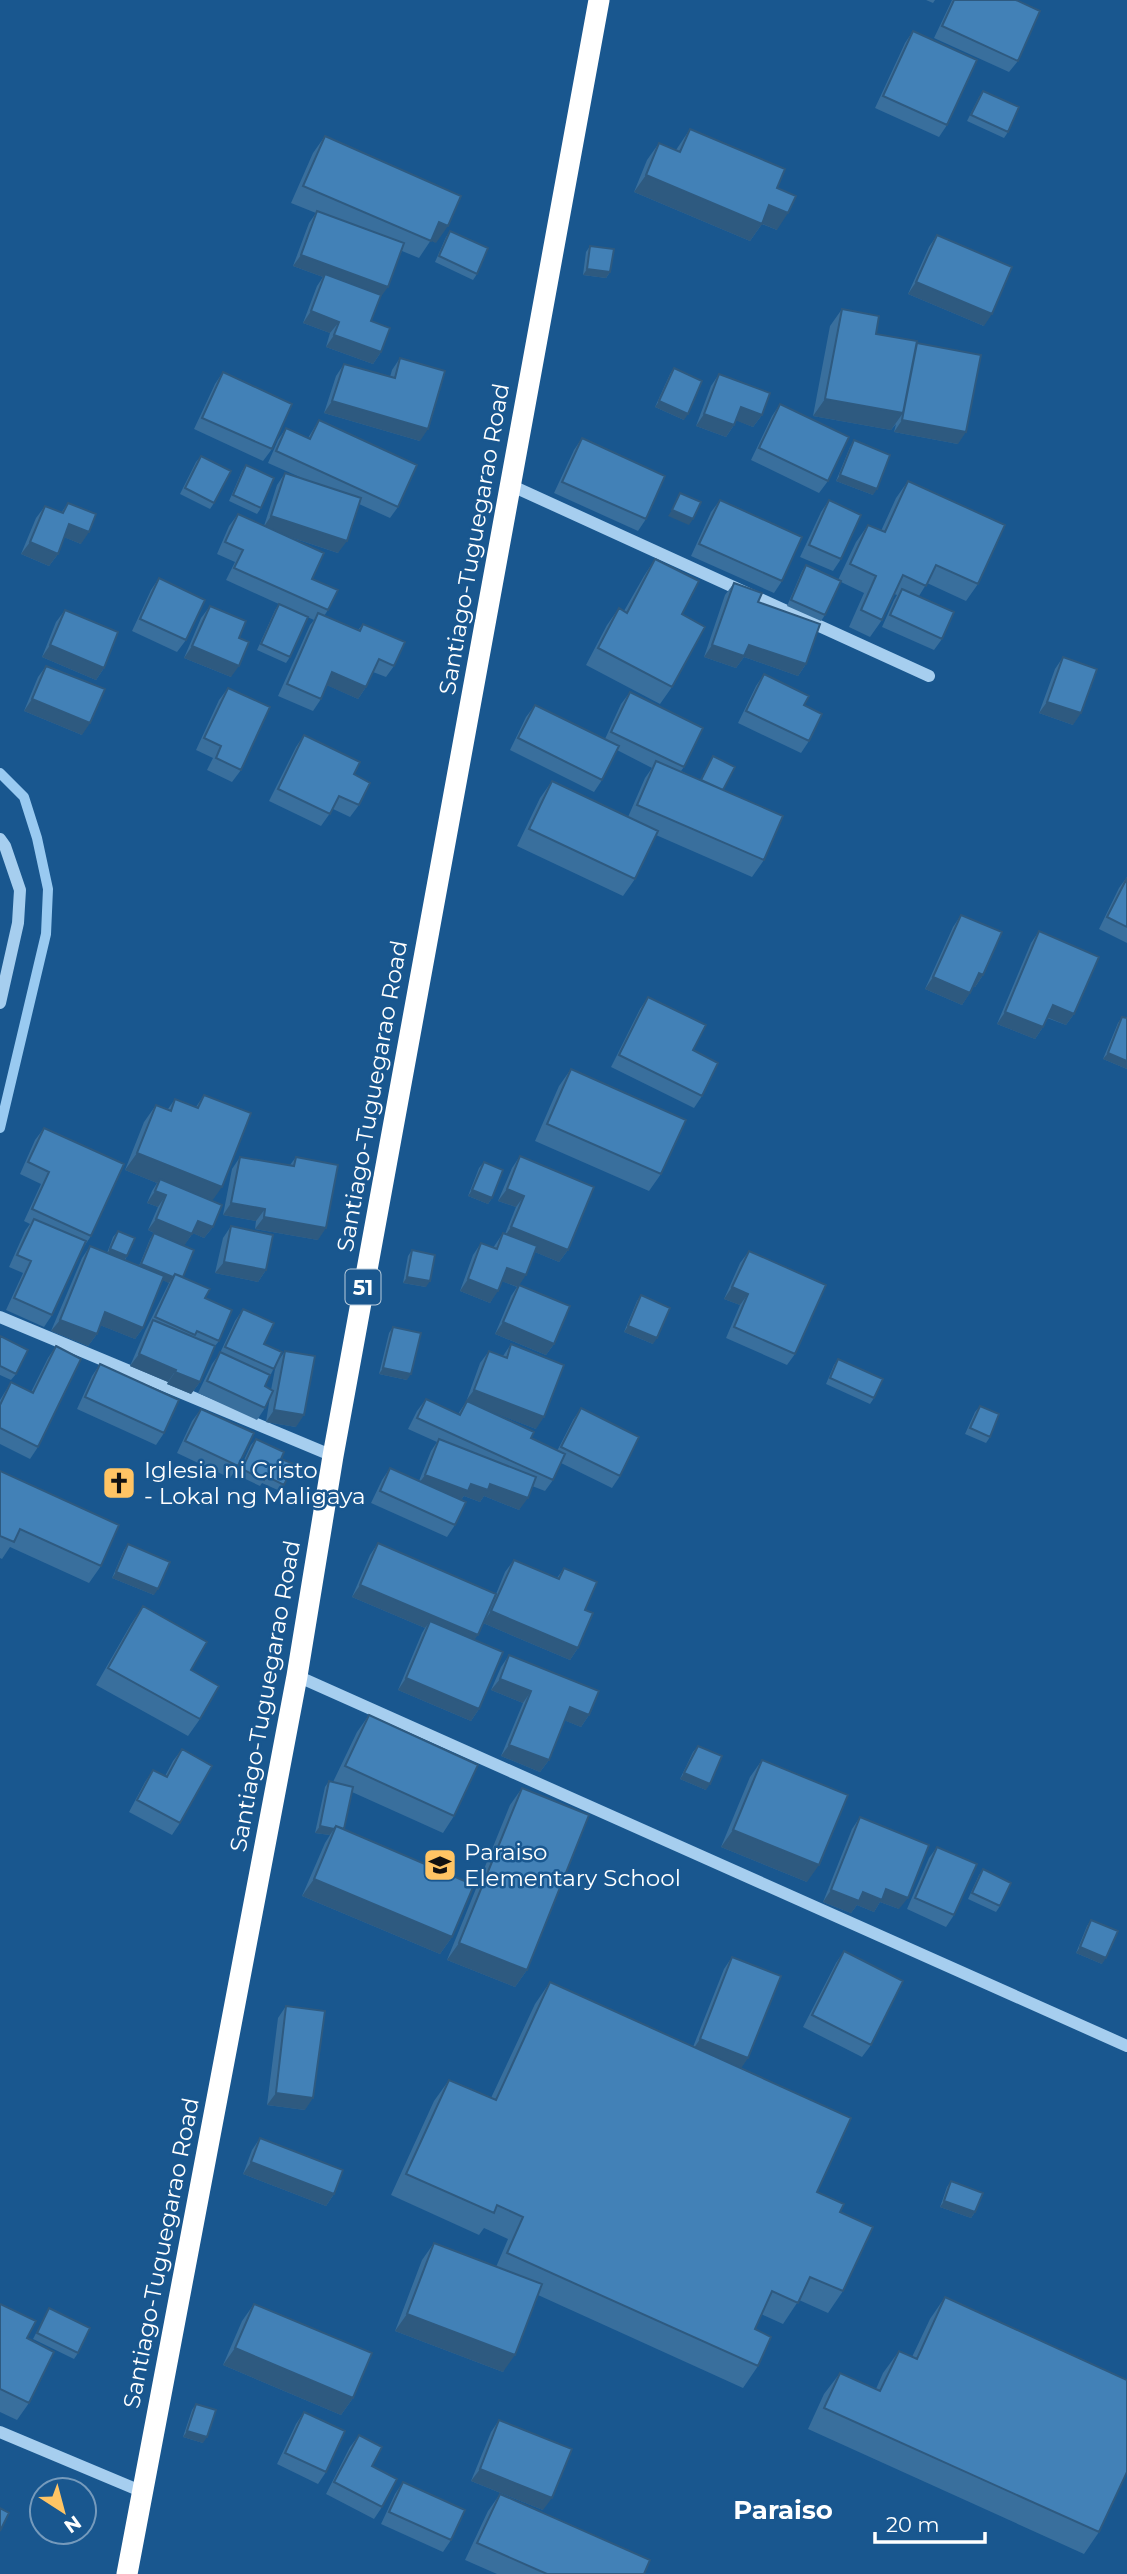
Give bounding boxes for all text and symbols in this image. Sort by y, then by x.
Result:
street label: Santiago-Tuguegarao Road [433,381,515,697]
street label: Santiago-Tuguegarao Road [331,938,413,1254]
road number: 51 [346,1270,380,1304]
place label: Iglesia ni Cristo - Lokal ng Maligaya [144,1456,366,1510]
church icon: Iglesia ni Cristo - Lokal ng Maligaya [100,1464,138,1502]
street label: Santiago-Tuguegarao Road [224,1538,306,1854]
place label: Paraiso Elementary School [464,1838,681,1892]
school or university icon: Paraiso Elementary School [421,1846,459,1884]
street label: Santiago-Tuguegarao Road [117,2095,205,2411]
north arrow [28,2476,98,2546]
district label: Paraiso [733,2494,833,2526]
scale bar [875,2500,985,2544]
text: N [60,2511,86,2538]
text: 20 m [886,2512,940,2537]

